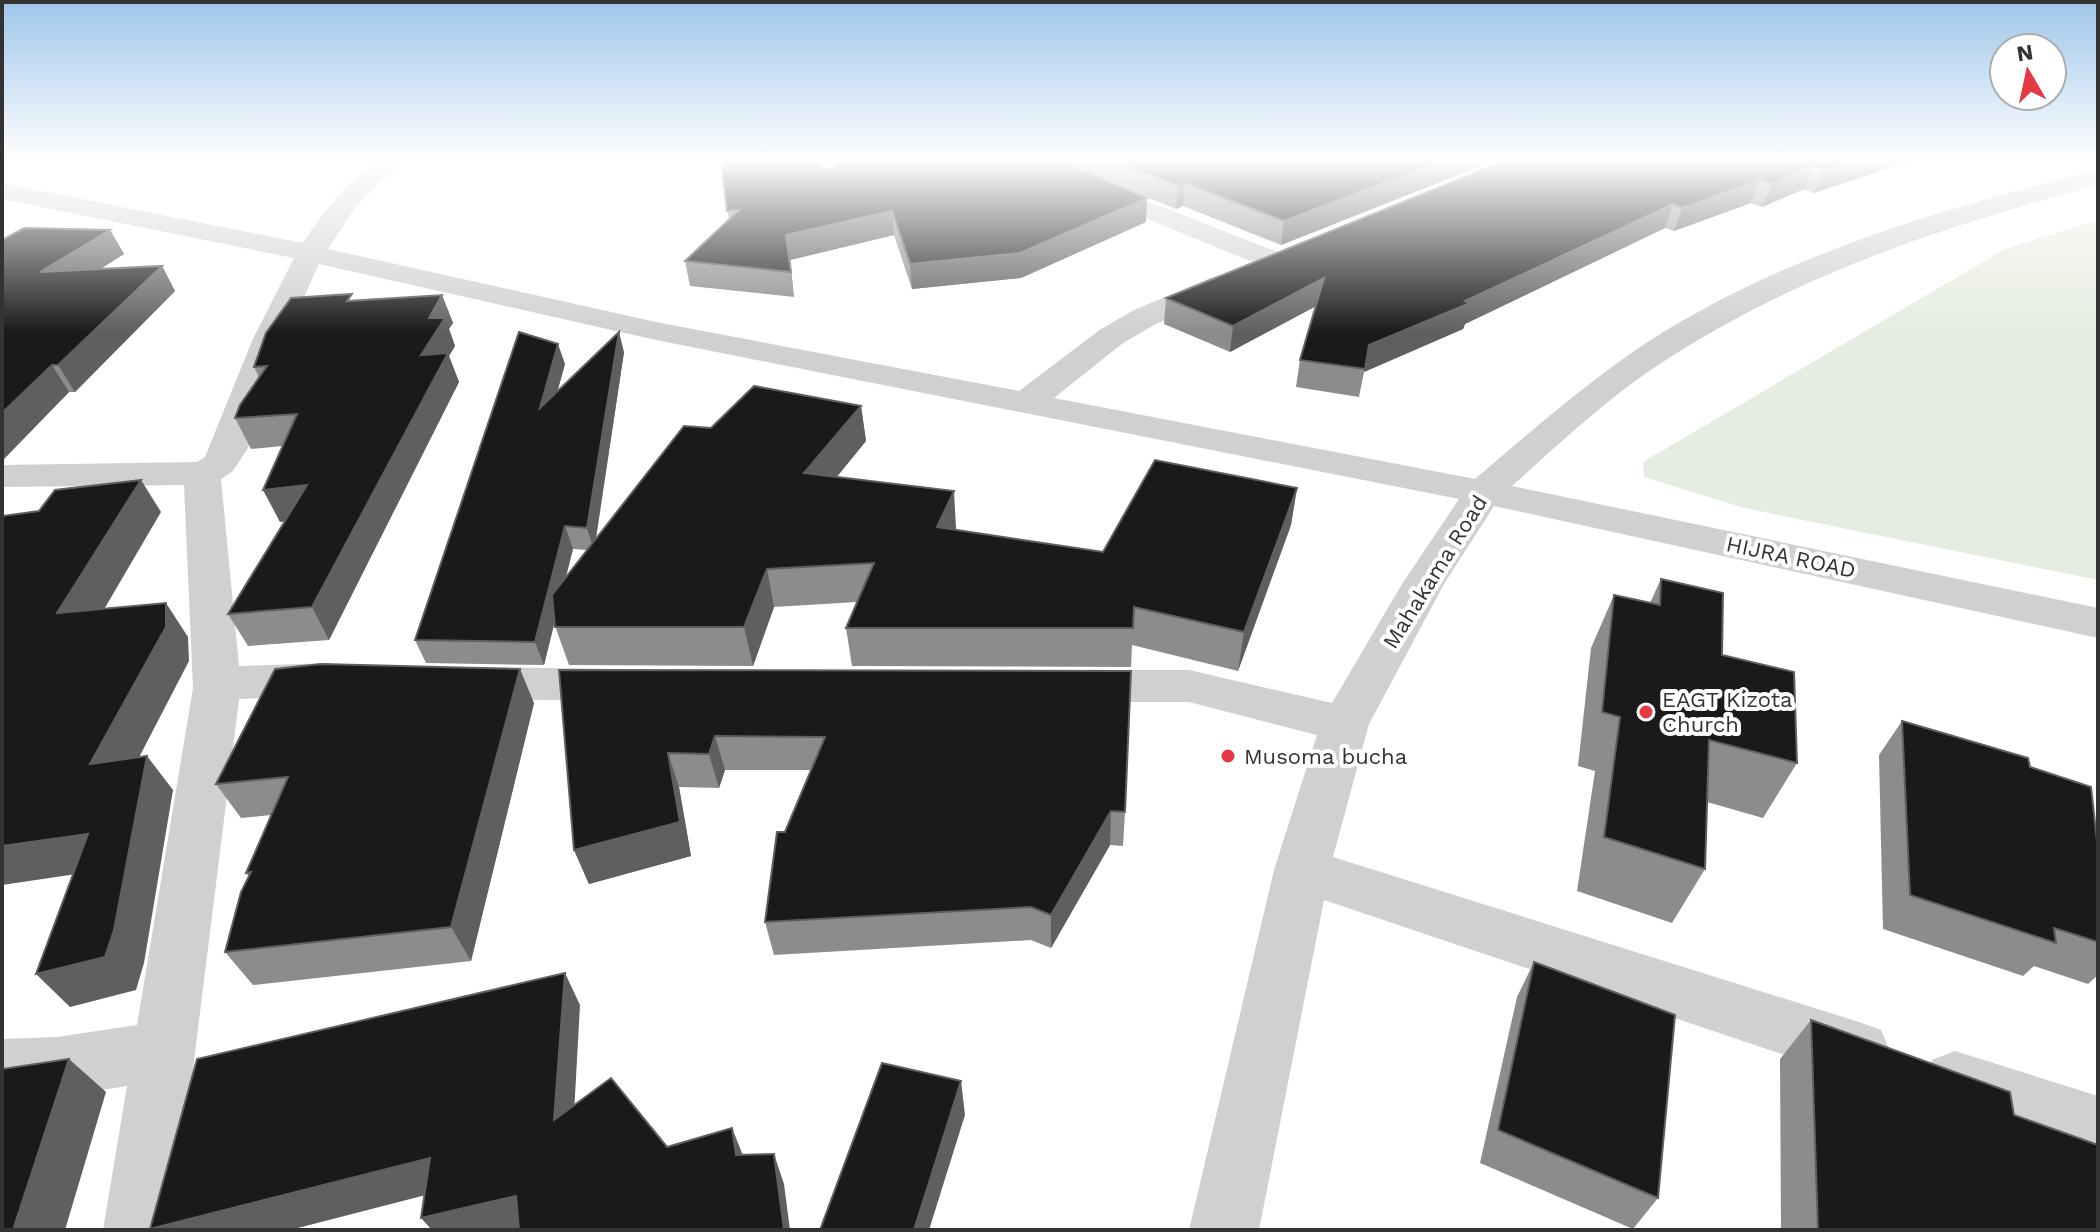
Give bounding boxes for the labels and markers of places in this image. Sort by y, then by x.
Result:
place label: EAGT Kizota Church [1662,687,1793,737]
marker: EAGT Kizota Church [1637,703,1655,721]
place label: Musoma bucha [1244,744,1407,769]
marker: Musoma bucha [1219,747,1237,765]

